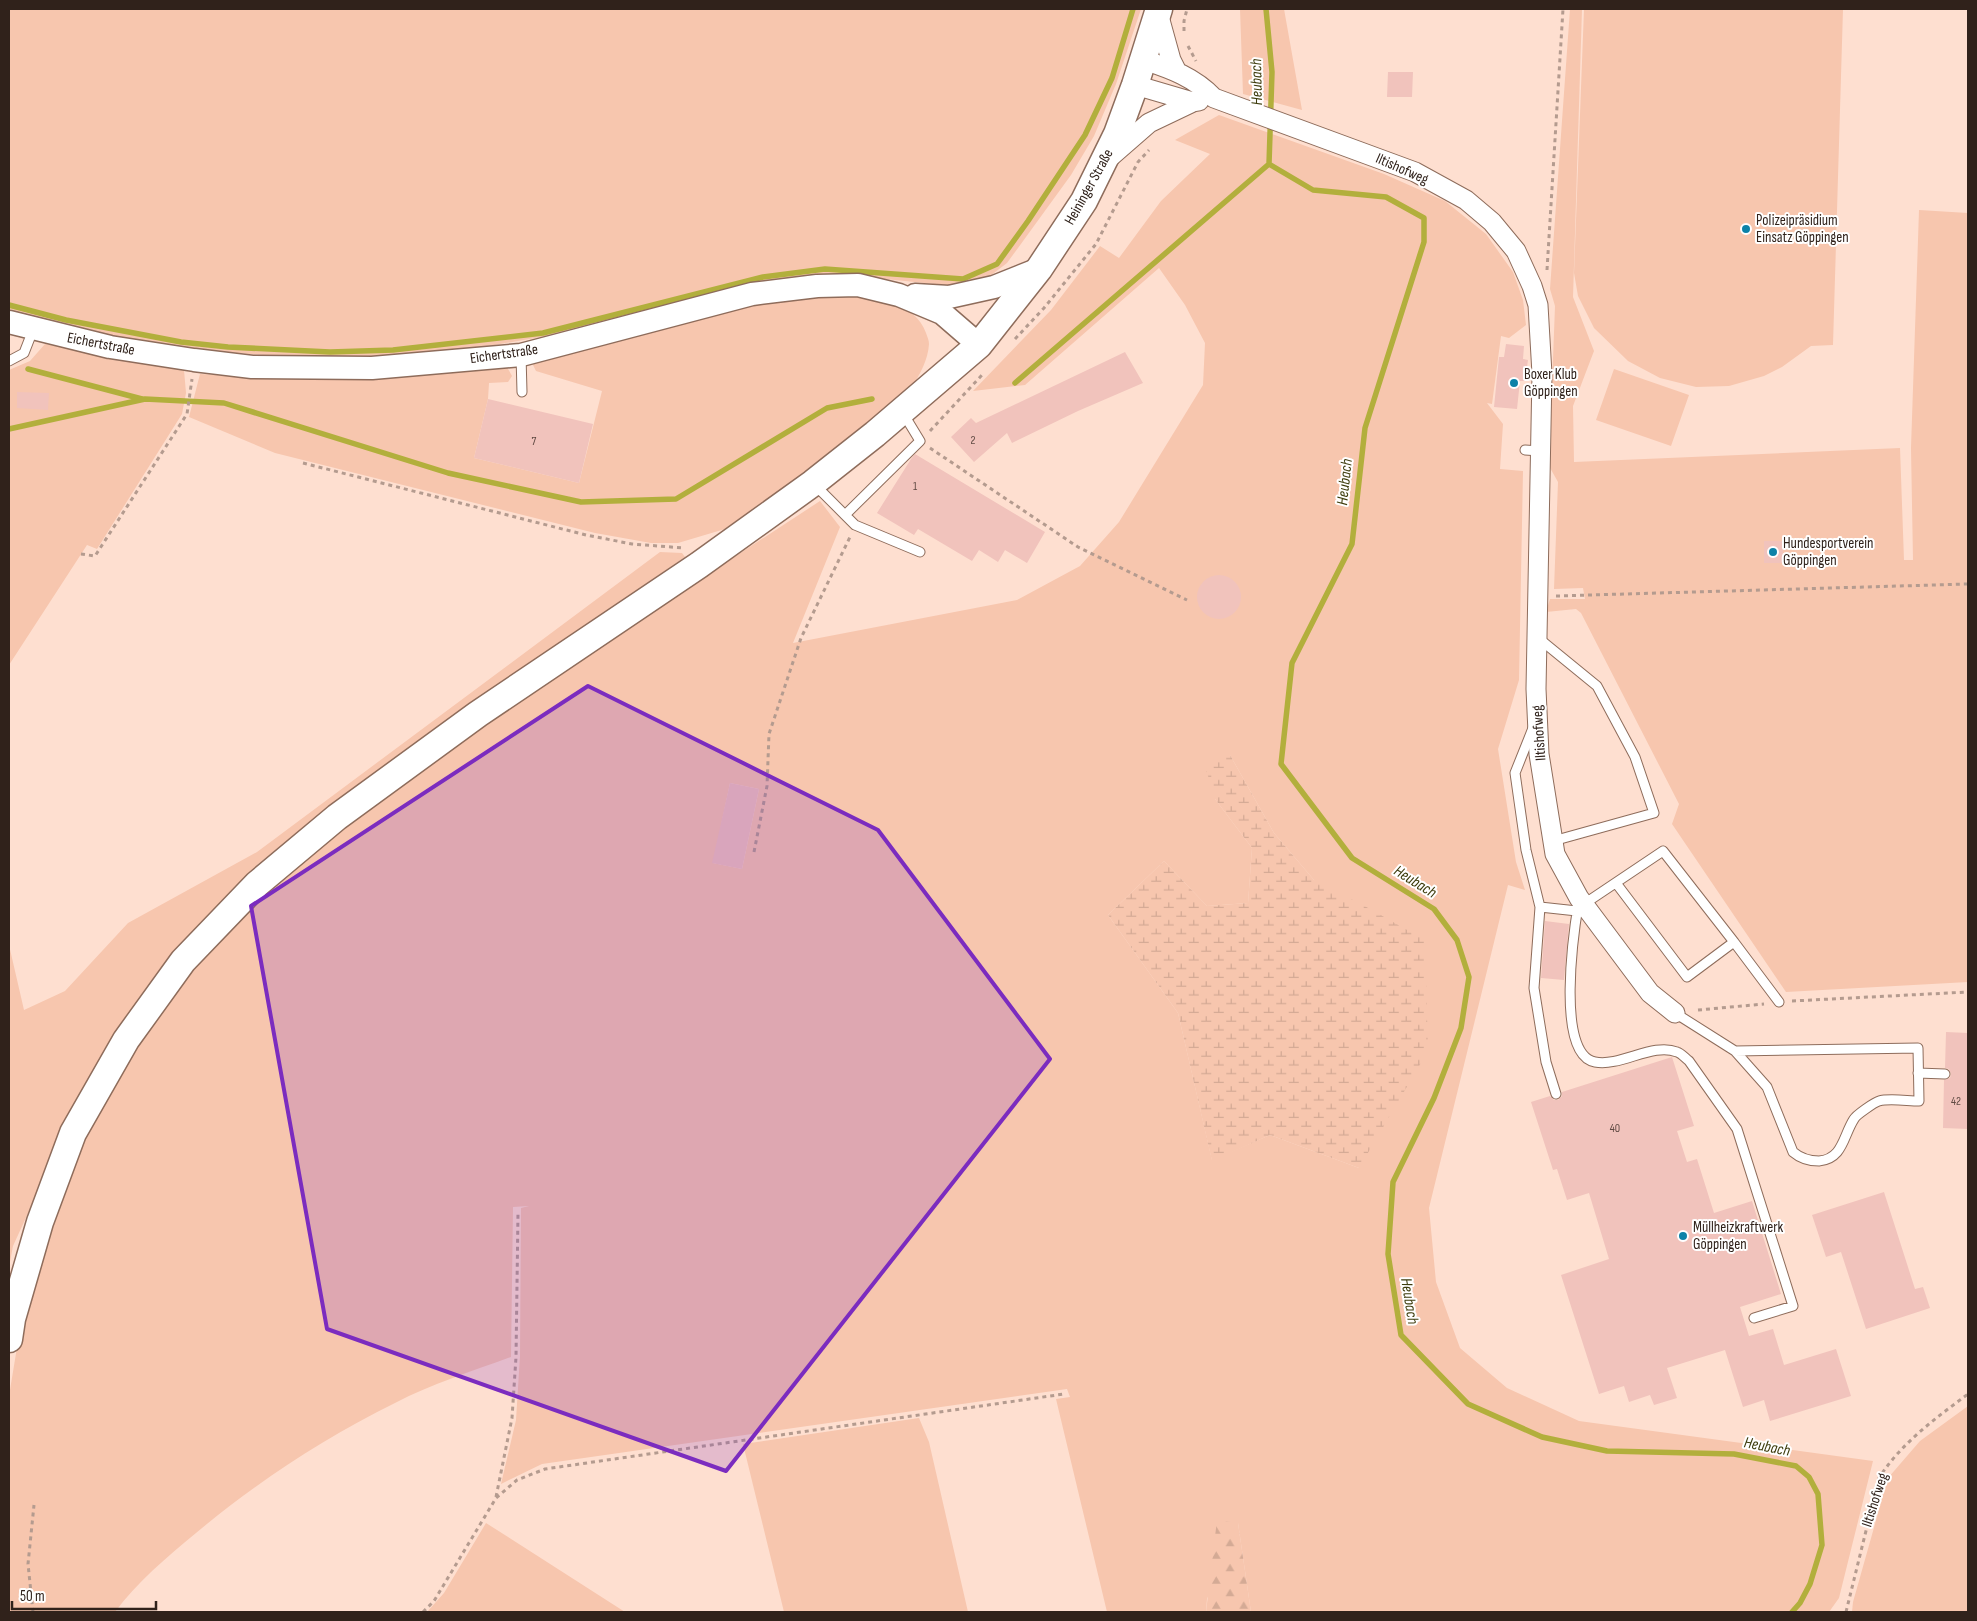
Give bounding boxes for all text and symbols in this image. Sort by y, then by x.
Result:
water label: Heubach [1247,58,1267,106]
street label: Heininger Straße [1060,146,1118,228]
street label: Iltishofweg [1373,149,1431,189]
place label: Polizeipräsidium Einsatz Göppingen [1756,211,1849,247]
marker: Polizeipräsidium Einsatz Göppingen [1740,223,1752,235]
street label: Eichertstraße [66,328,136,360]
street label: Eichertstraße [469,340,539,368]
place label: Boxer Klub Göppingen [1524,365,1578,401]
marker: Boxer Klub Göppingen [1508,377,1520,389]
house number: 2 [971,433,976,448]
house number: 7 [532,434,537,449]
water label: Heubach [1333,458,1357,506]
house number: 1 [913,479,918,494]
place label: Hundesportverein Göppingen [1783,534,1874,570]
marker: Hundesportverein Göppingen [1767,546,1779,558]
street label: Iltishofweg [1528,704,1550,762]
water label: Heubach [1390,862,1440,903]
house number: 42 [1951,1094,1961,1109]
house number: 40 [1610,1121,1620,1136]
place label: Müllheizkraftwerk Göppingen [1693,1218,1784,1254]
marker: Müllheizkraftwerk Göppingen [1677,1230,1689,1242]
water label: Heubach [1396,1276,1422,1326]
water label: Heubach [1742,1433,1792,1461]
street label: Iltishofweg [1857,1470,1893,1530]
scale bar [12,1578,156,1610]
text: 50 m [20,1587,45,1606]

